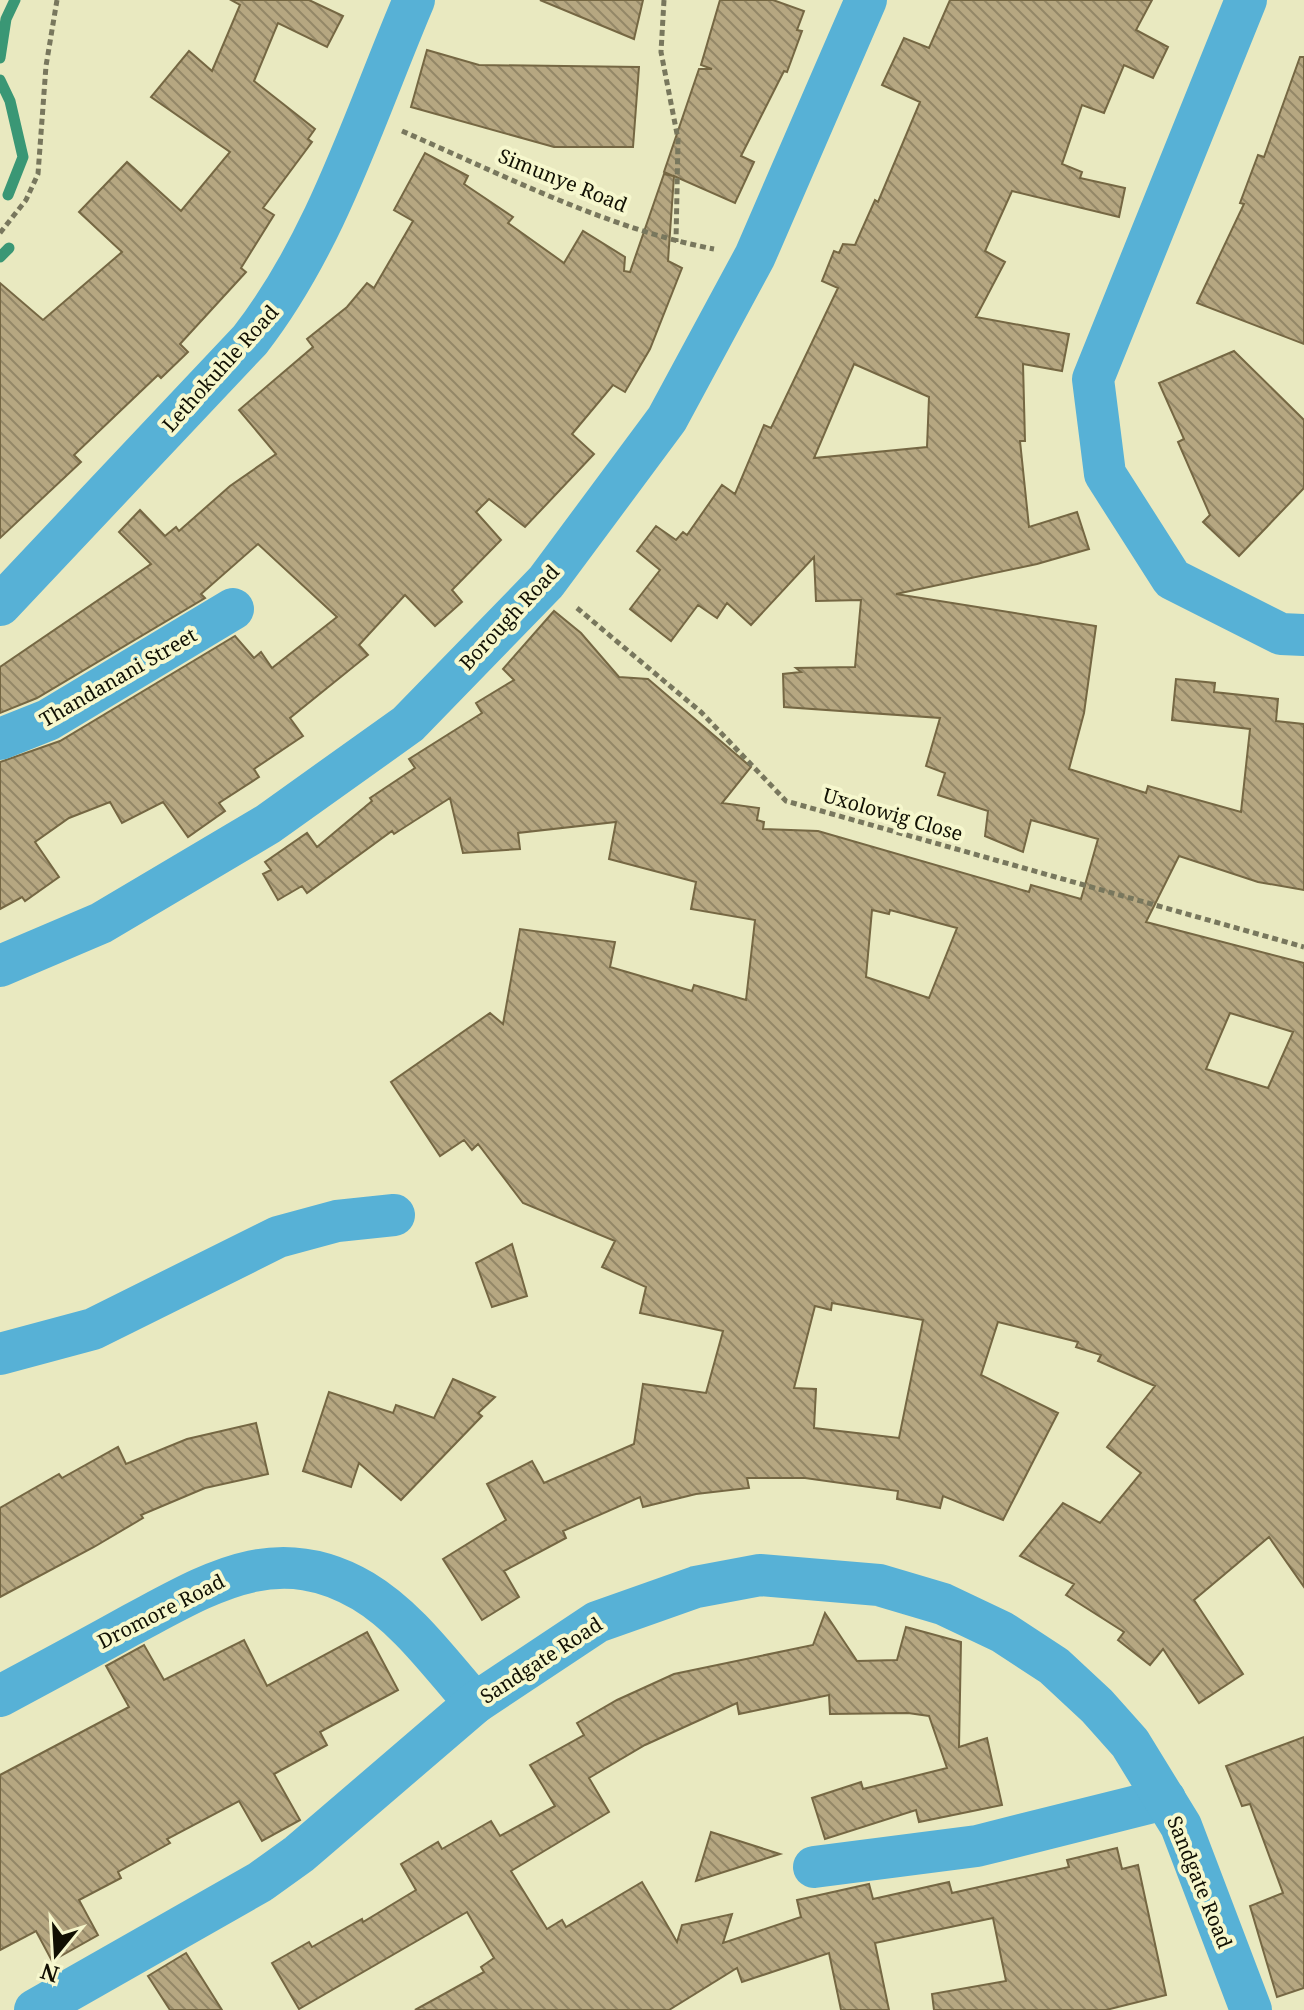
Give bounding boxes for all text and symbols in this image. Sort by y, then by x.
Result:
street label: Simunye Road [495,142,631,218]
street label: Lethokuhle Road [156,299,284,437]
street label: Borough Road [453,558,565,676]
street label: Thandanani Street [35,621,201,733]
street label: Uxolowig Close [820,781,966,847]
street label: Dromore Road [93,1567,229,1655]
street label: Sandgate Road [475,1610,607,1710]
street label: Sandgate Road [1161,1812,1239,1952]
north arrow [16,1914,96,1994]
text: N [37,1957,62,1991]

